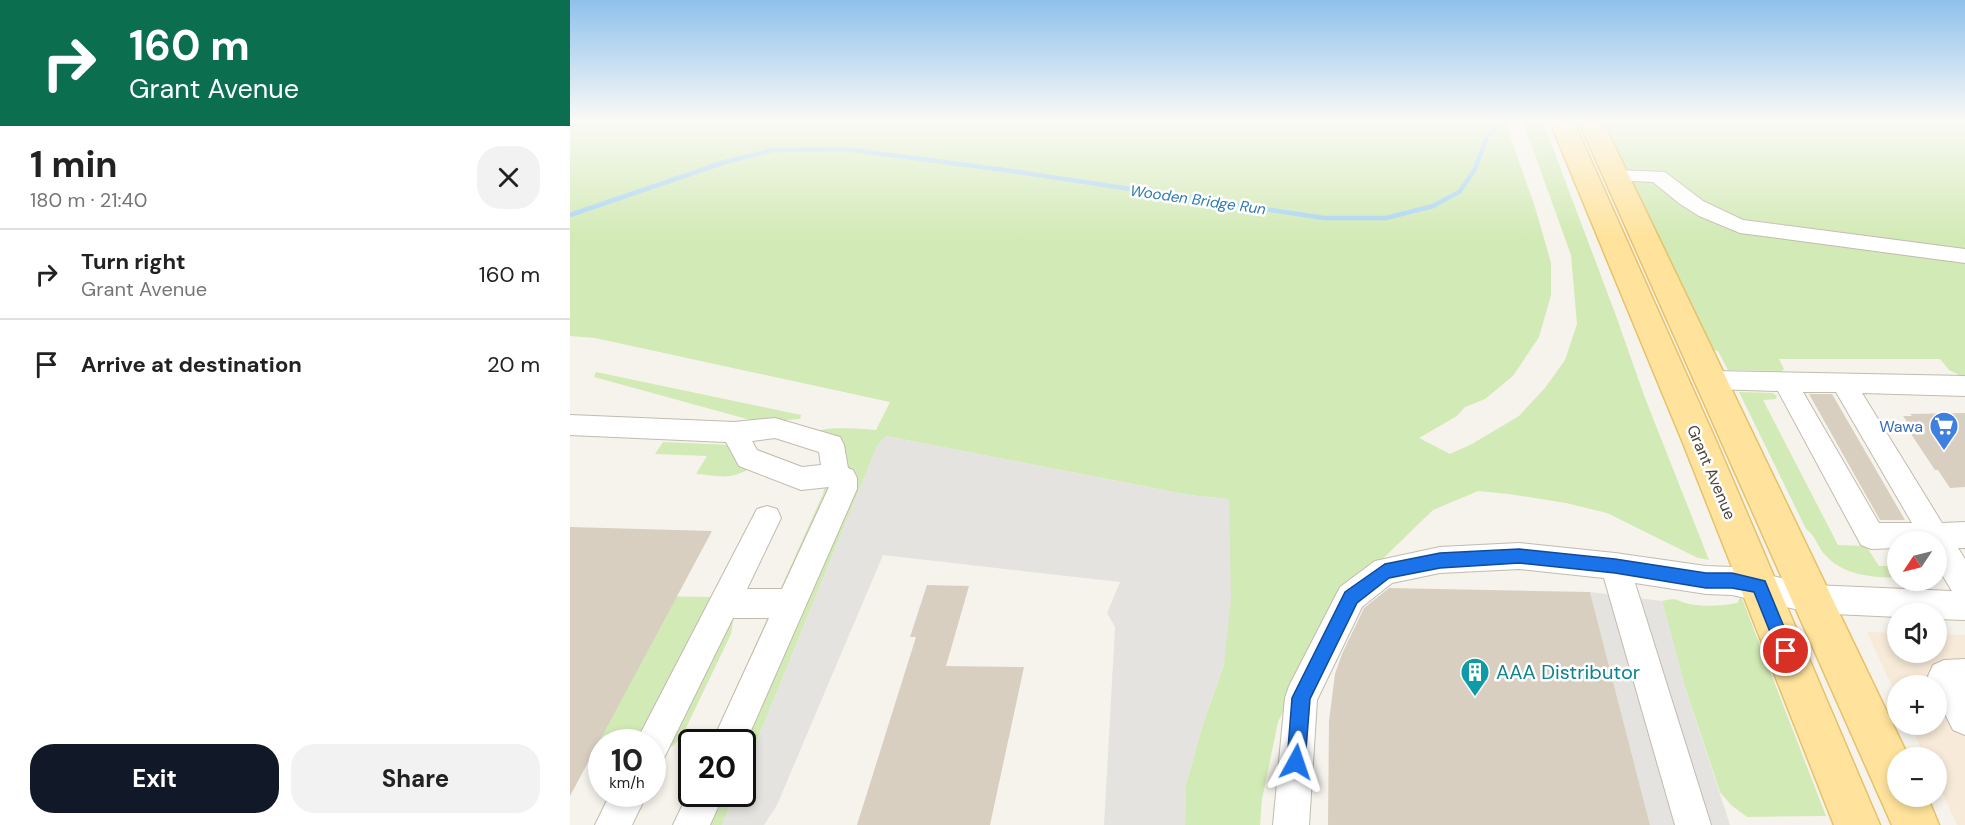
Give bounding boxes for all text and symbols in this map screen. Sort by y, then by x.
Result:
text: 160 m [129,18,250,73]
icon: right [30,24,108,102]
text: Grant Avenue [129,71,299,106]
text: 1 min [30,141,118,188]
button: close [477,146,540,209]
water label: Wooden Bridge Run [1129,181,1268,219]
text: 180 m · 21:40 [30,187,147,213]
text: Turn right [81,247,186,276]
icon: right [30,258,63,291]
text: 160 m [479,260,540,289]
text: Grant Avenue [81,276,207,302]
icon: arrive [30,348,63,381]
text: Arrive at destination [81,350,302,379]
text: 20 m [487,350,540,379]
supermarket icon: Wawa [1928,410,1960,452]
place label: Wawa [1879,416,1923,437]
street label: Grant Avenue [1682,422,1741,523]
north arrow [1887,531,1947,591]
map controls [1887,531,1947,807]
button: sound [1887,603,1947,663]
pin [1760,625,1811,676]
icon: arrive [1769,634,1802,667]
building icon: AAA Distributor [1459,656,1491,698]
place label: AAA Distributor [1496,659,1640,685]
button: + [1887,675,1947,735]
speed limit sign: 20 [678,729,756,807]
position arrow [1264,730,1328,794]
text: 10 [611,741,643,780]
button: Exit [30,744,279,813]
button: Share [291,744,540,813]
button: − [1887,747,1947,807]
text: km/h [609,773,645,793]

